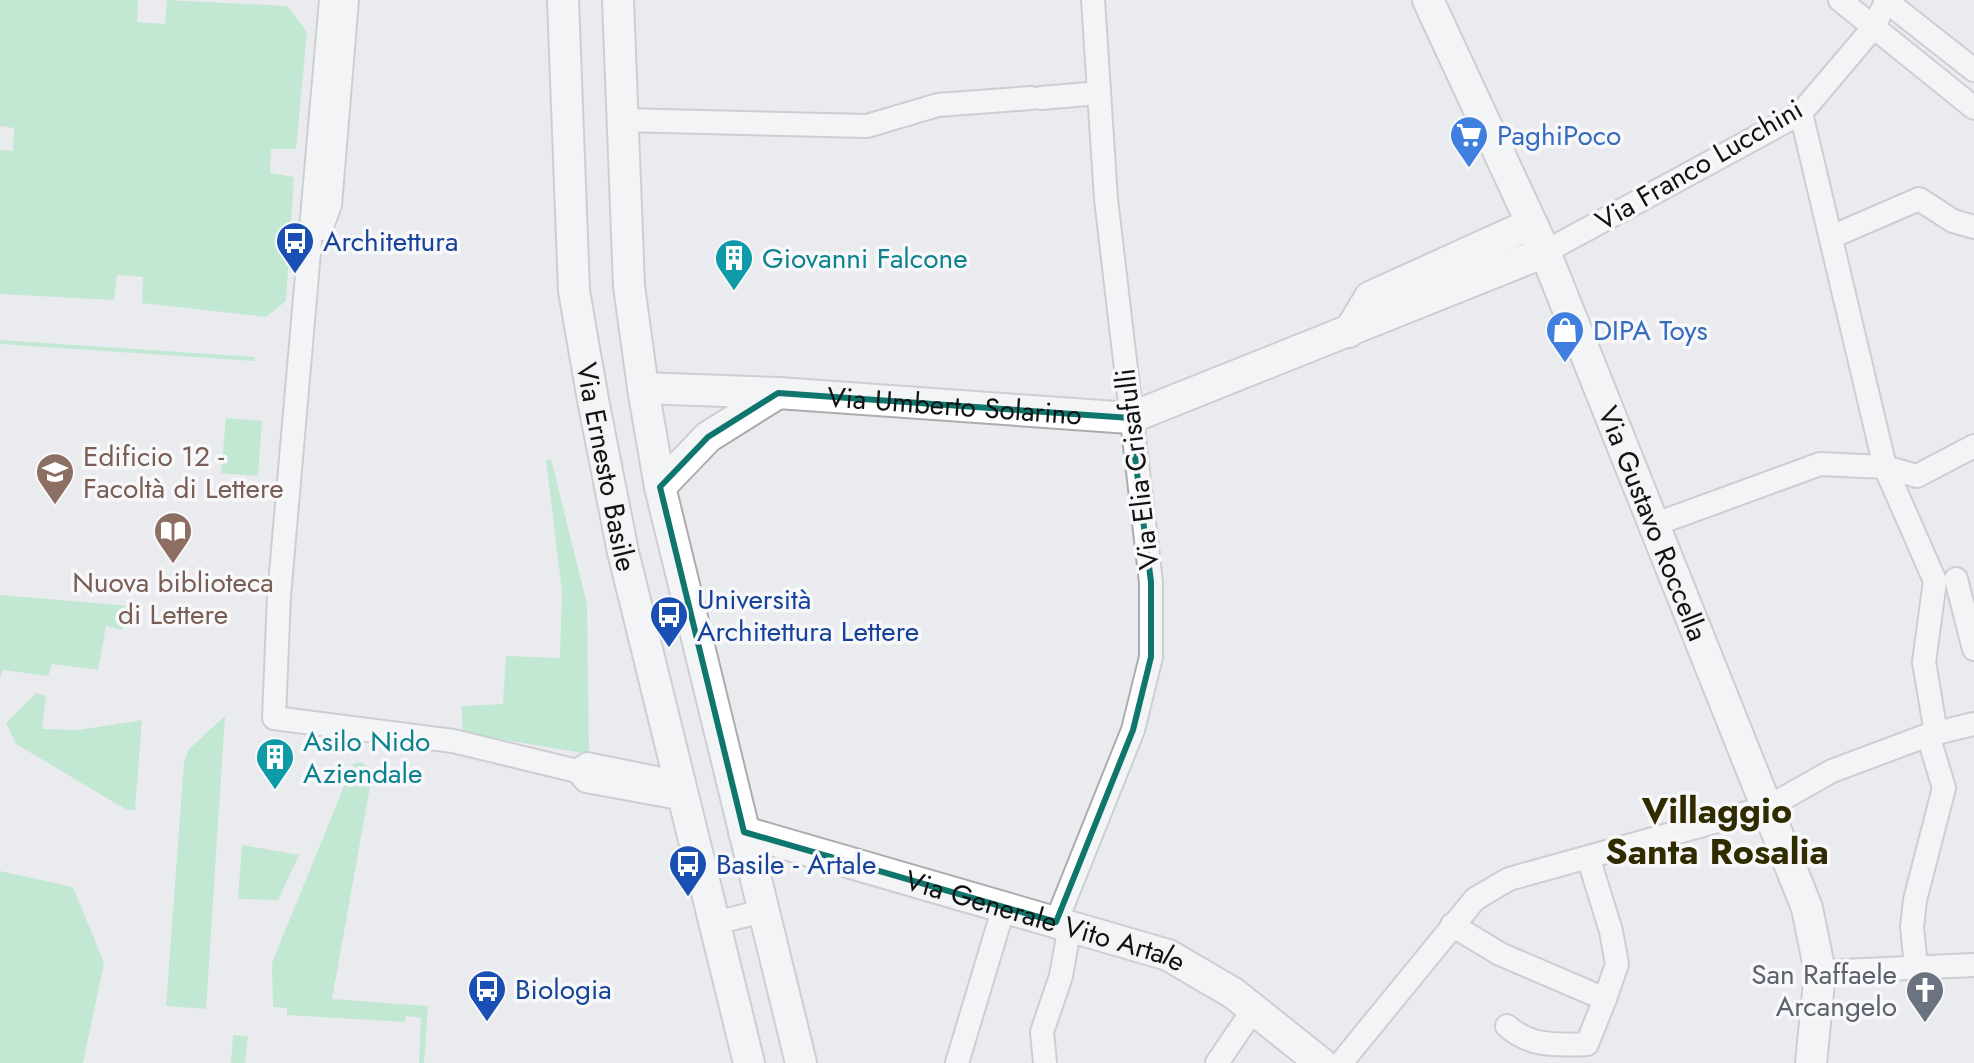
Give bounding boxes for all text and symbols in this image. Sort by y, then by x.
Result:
street label: Via Franco Lucchini [1588,89,1810,241]
supermarket icon: PaghiPoco [1448,114,1490,169]
place label: PaghiPoco [1497,115,1621,156]
bus stop icon: Architettura [274,220,316,275]
place label: Architettura [323,221,458,262]
building icon: Giovanni Falcone [713,237,755,292]
place label: Giovanni Falcone [762,238,968,279]
shop icon: DIPA Toys [1544,309,1586,364]
place label: DIPA Toys [1593,310,1708,351]
street label: Via Ernesto Basile [566,359,648,576]
street label: Via Elia Crisafulli [1104,366,1170,572]
street label: Via Umberto Solarino [826,376,1083,435]
street label: Via Gustavo Roccella [1588,400,1719,647]
place label: Edificio 12 - Facoltà di Lettere [83,436,284,509]
school or university icon: Edificio 12 - Facoltà di Lettere [34,451,76,506]
library icon: Nuova biblioteca di Lettere [152,510,194,565]
place label: Nuova biblioteca di Lettere [72,562,274,635]
place label: Università Architettura Lettere [697,579,919,652]
bus stop icon: Università Architettura Lettere [648,594,690,649]
place label: Asilo Nido Aziendale [303,721,430,794]
building icon: Asilo Nido Aziendale [254,736,296,791]
district label: Villaggio Santa Rosalia [1605,784,1829,877]
bus stop icon: Basile - Artale [667,843,709,898]
place label: Basile - Artale [716,844,876,885]
street label: Via Generale Vito Artale [900,859,1194,982]
place label: San Raffaele Arcangelo [1751,954,1897,1027]
bus stop icon: Biologia [466,968,508,1023]
place label: Biologia [515,969,612,1010]
church icon: San Raffaele Arcangelo [1904,969,1946,1024]

